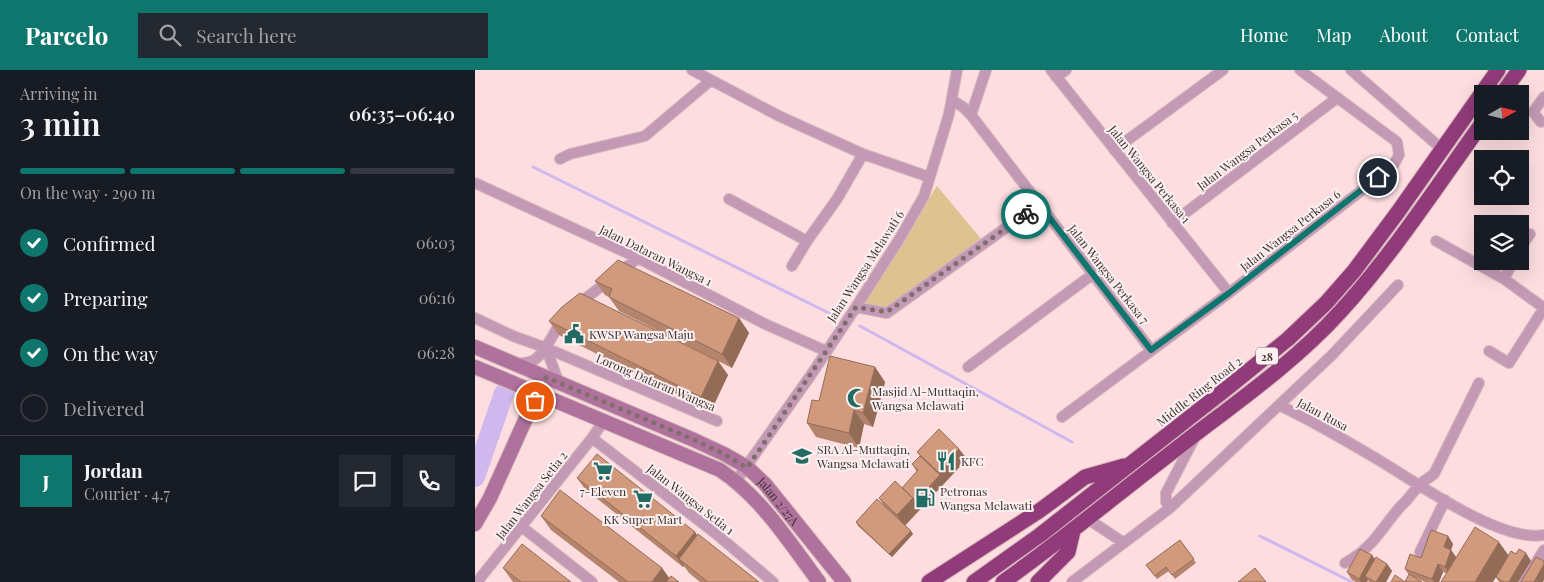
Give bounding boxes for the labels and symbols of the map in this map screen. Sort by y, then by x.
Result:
north arrow [1474,85,1529,140]
street label: Jalan Wangsa Perkasa 5 [1193,107,1301,194]
street label: Jalan Wangsa Perkasa 1 [1105,121,1195,227]
pin [1357,156,1399,198]
street label: Jalan Wangsa Perkasa 6 [1236,186,1344,275]
courier [1001,189,1051,239]
street label: Jalan Wangsa Melawati 6 [822,207,907,326]
street label: Jalan Dataran Wangsa 1 [596,220,715,289]
street label: Jalan Wangsa Perkasa 7 [1064,220,1153,327]
public building icon: KWSP Wangsa Maju [563,323,585,345]
place label: KWSP Wangsa Maju [589,326,694,342]
road number: 28 [1256,348,1278,364]
street label: Lorong Dataran Wangsa [594,350,718,414]
street label: Middle Ring Road 2 [1153,353,1245,429]
pin [514,380,556,422]
place label: Masjid Al-Muttaqin, Wangsa Melawati [871,383,979,413]
mosque icon: Masjid Al-Muttaqin, Wangsa Melawati [846,387,868,409]
street label: Jalan Rusa [1294,393,1351,434]
place label: SRA Al-Muttaqin, Wangsa Melawati [816,441,910,471]
school or university icon: SRA Al-Muttaqin, Wangsa Melawati [791,445,813,467]
street label: Jalan Wangsa Setia 2 [491,448,571,543]
restaurant icon: KFC [935,450,957,472]
place label: KFC [961,453,984,469]
street label: Jalan Wangsa Setia 1 [643,459,738,538]
supermarket icon: 7-Eleven [592,460,614,482]
street label: Jalan 2/27A [754,473,803,529]
place label: 7-Eleven [580,483,626,499]
place label: Petronas Wangsa Melawati [939,483,1033,513]
fuel station icon: Petronas Wangsa Melawati [914,487,936,509]
supermarket icon: KK Super Mart [632,488,654,510]
place label: KK Super Mart [603,511,683,527]

